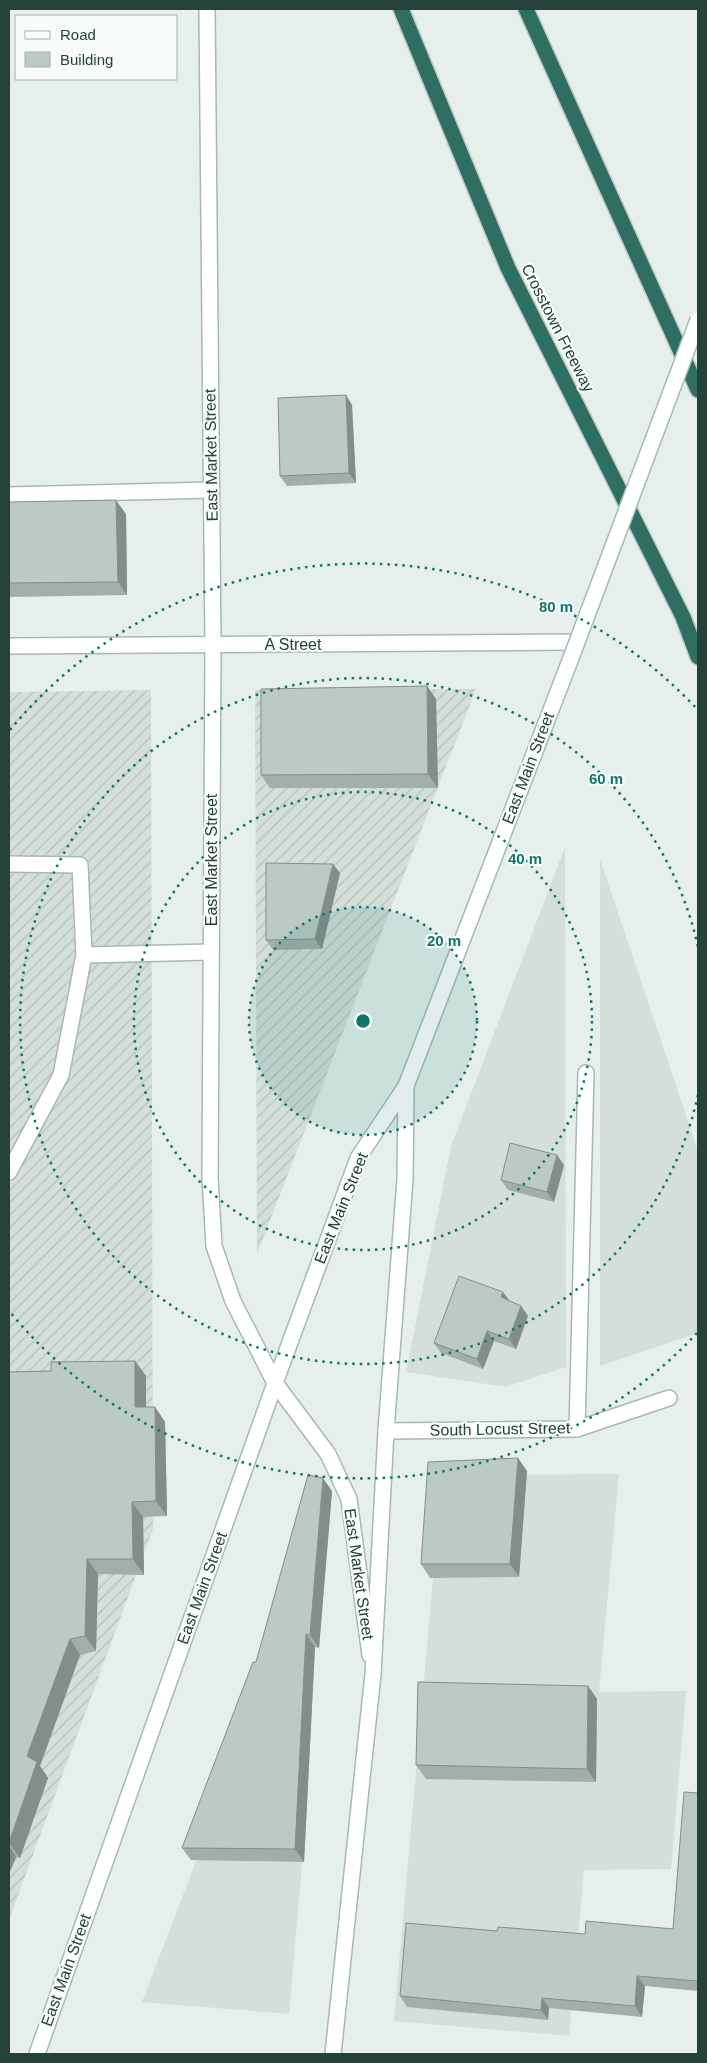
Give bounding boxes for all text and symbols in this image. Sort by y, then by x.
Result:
legend [15,15,178,80]
text: Road [60,26,96,43]
text: Building [60,51,113,68]
street label: Crosstown Freeway [518,261,598,395]
street label: East Market Street [201,388,221,521]
text: 80 m [539,598,573,615]
street label: A Street [265,636,322,653]
street label: East Main Street [499,709,557,826]
text: 60 m [589,770,623,787]
street label: East Market Street [203,793,220,926]
text: 40 m [508,850,542,867]
text: 20 m [427,932,461,949]
centre of rings [354,1012,372,1030]
street label: East Main Street [311,1149,371,1266]
street label: South Locust Street [430,1419,571,1439]
street label: East Market Street [341,1507,377,1641]
street label: East Main Street [174,1529,230,1646]
street label: East Main Street [38,1911,94,2028]

